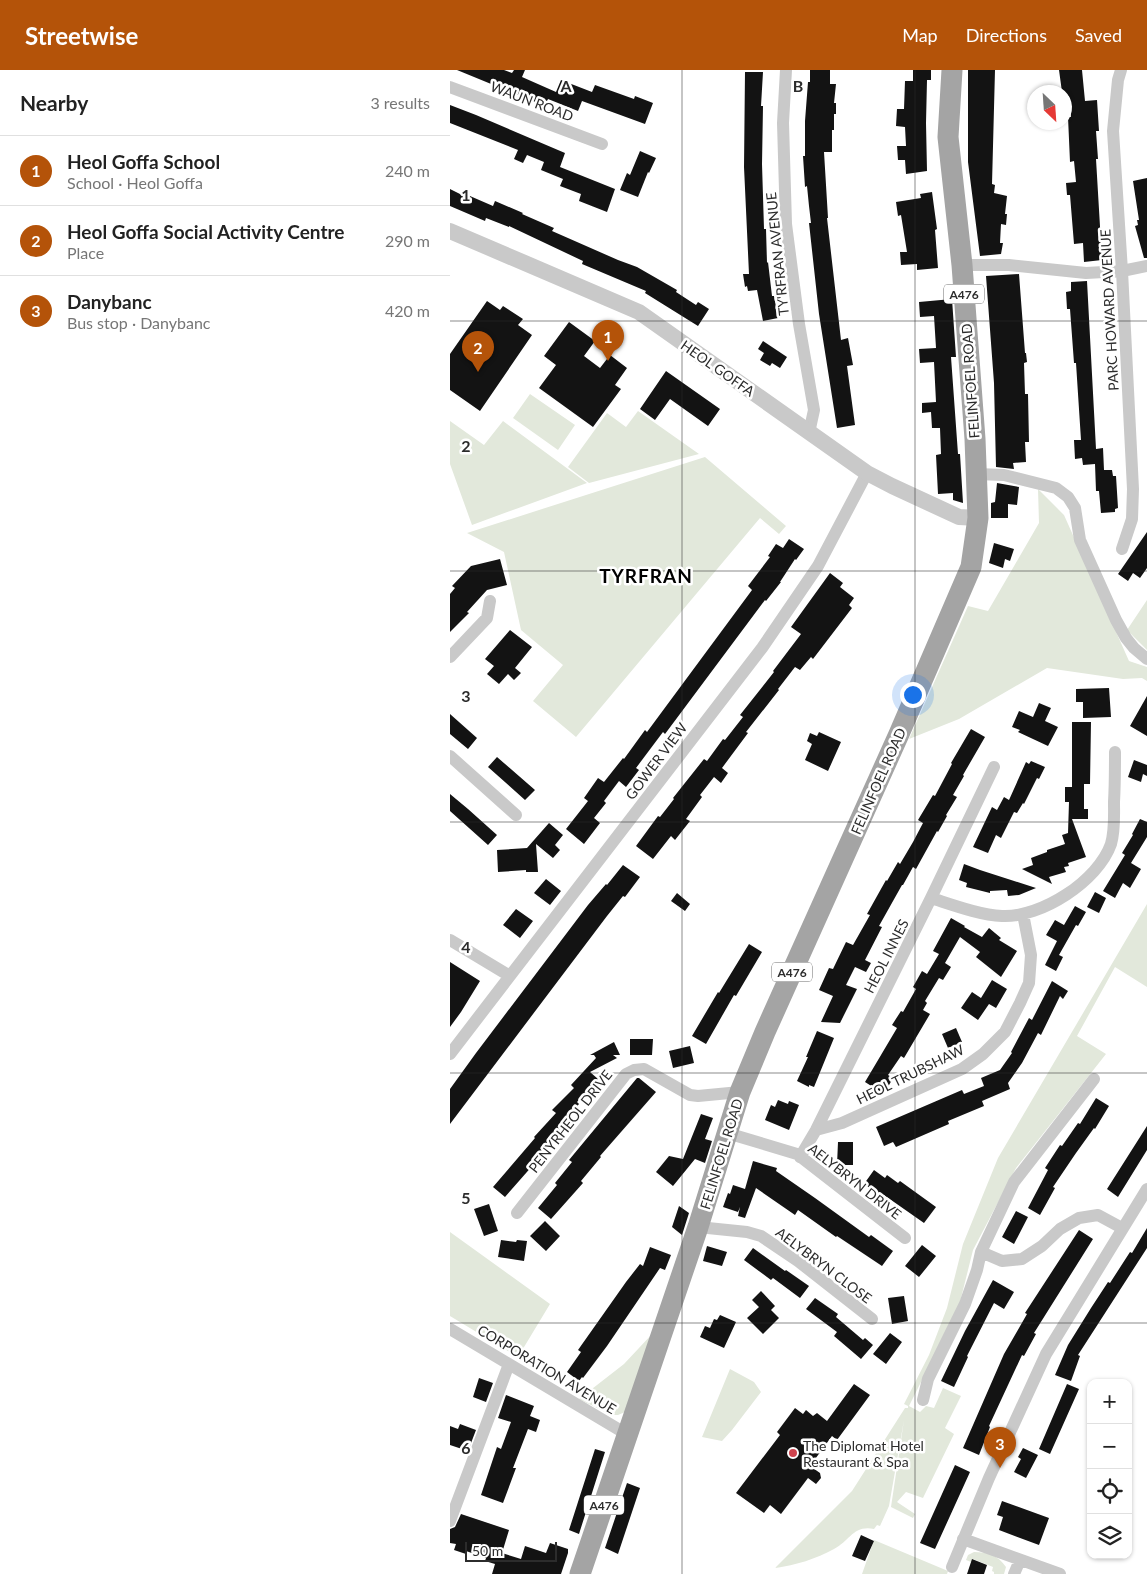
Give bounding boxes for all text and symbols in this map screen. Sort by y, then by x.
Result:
text: Streetwise [25,21,138,50]
text: Map [902,24,938,46]
text: Directions [966,24,1047,46]
text: Saved [1075,24,1122,46]
text: B [793,76,803,95]
street label: WAUN ROAD [488,77,576,125]
north arrow [1027,85,1072,130]
text: Nearby [20,90,88,115]
text: 3 results [370,93,430,112]
text: Heol Goffa School [67,150,220,173]
text: 1 [31,161,41,180]
text: 240 m [385,161,430,180]
text: School · Heol Goffa [67,173,203,192]
text: 1 [461,185,471,204]
street label: TY'RFRAN AVENUE [762,191,792,317]
text: Heol Goffa Social Activity Centre [67,220,344,243]
street label: PARC HOWARD AVENUE [1096,229,1122,391]
text: 2 [31,231,41,250]
text: 290 m [385,231,430,250]
text: Place [67,243,104,262]
road number: A476 [944,284,984,303]
text: Danybanc [67,290,152,313]
text: 3 [31,301,41,320]
text: 420 m [385,301,430,320]
text: Bus stop · Danybanc [67,313,211,332]
pin: 1 [592,320,624,361]
street label: FELINFOEL ROAD [958,323,982,439]
pin: 2 [462,331,494,372]
street label: HEOL GOFFA [678,336,759,400]
text: 2 [461,436,471,455]
district label: TYRFRAN [599,564,693,587]
your location [900,682,926,708]
text: 3 [461,686,471,705]
street label: GOWER VIEW [622,719,691,803]
street label: FELINFOEL ROAD [847,725,909,837]
street label: HEOL INNES [860,916,912,996]
text: 4 [461,937,471,956]
road number: A476 [772,962,812,982]
street label: HEOL TRUBSHAW [853,1040,967,1107]
street label: PENYRHEOL DRIVE [525,1066,615,1176]
street label: FELINFOEL ROAD [696,1097,746,1211]
street label: AELYBRYN DRIVE [805,1139,905,1223]
text: 5 [461,1188,471,1207]
street label: AELYBRYN CLOSE [773,1223,875,1307]
street label: CORPORATION AVENUE [475,1321,619,1417]
map controls [1087,1379,1132,1559]
button: + [1087,1379,1132,1424]
button: − [1087,1424,1132,1469]
pin: 3 [984,1427,1016,1468]
place label: The Diplomat Hotel Restaurant & Spa [803,1437,924,1470]
text: 6 [461,1438,471,1457]
marker: The Diplomat Hotel Restaurant & Spa [787,1447,799,1459]
button: locate [1087,1469,1132,1514]
road number: A476 [584,1496,624,1514]
button: layers [1087,1514,1132,1559]
scale bar [465,1539,558,1562]
text: 50 m [472,1542,503,1559]

